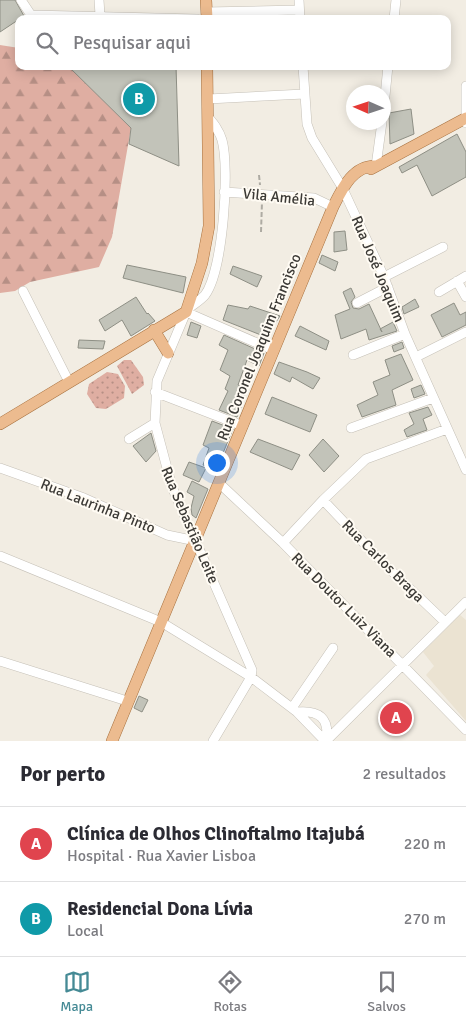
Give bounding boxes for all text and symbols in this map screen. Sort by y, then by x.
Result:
search box [15,15,451,70]
icon: search [33,29,61,57]
text: Pesquisar aqui [73,31,191,55]
pin: B [123,80,155,118]
north arrow [346,85,391,130]
street label: Vila Amélia [242,184,316,210]
street label: Rua José Joaquim [347,213,409,325]
street label: Rua Coronel Joaquim Francisco [213,251,305,443]
your location [204,450,230,476]
street label: Rua Sebastião Leite [157,464,223,586]
street label: Rua Laurinha Pinto [38,475,158,537]
street label: Rua Carlos Braga [338,516,428,606]
street label: Rua Doutor Luiz Viana [288,549,400,661]
pin: A [380,699,412,737]
text: Por perto [20,761,105,787]
text: 2 resultados [363,764,446,784]
text: Clínica de Olhos Clinoftalmo Itajubá [67,822,365,846]
text: A [31,834,41,854]
text: 220 m [404,834,446,854]
text: Hospital · Rua Xavier Lisboa [67,846,256,866]
text: Residencial Dona Lívia [67,897,253,921]
text: B [31,909,41,929]
text: 270 m [404,909,446,929]
text: Local [67,921,104,941]
tab: Mapa [60,968,93,1015]
tab: Rotas [213,968,247,1015]
tab: Salvos [367,968,406,1015]

